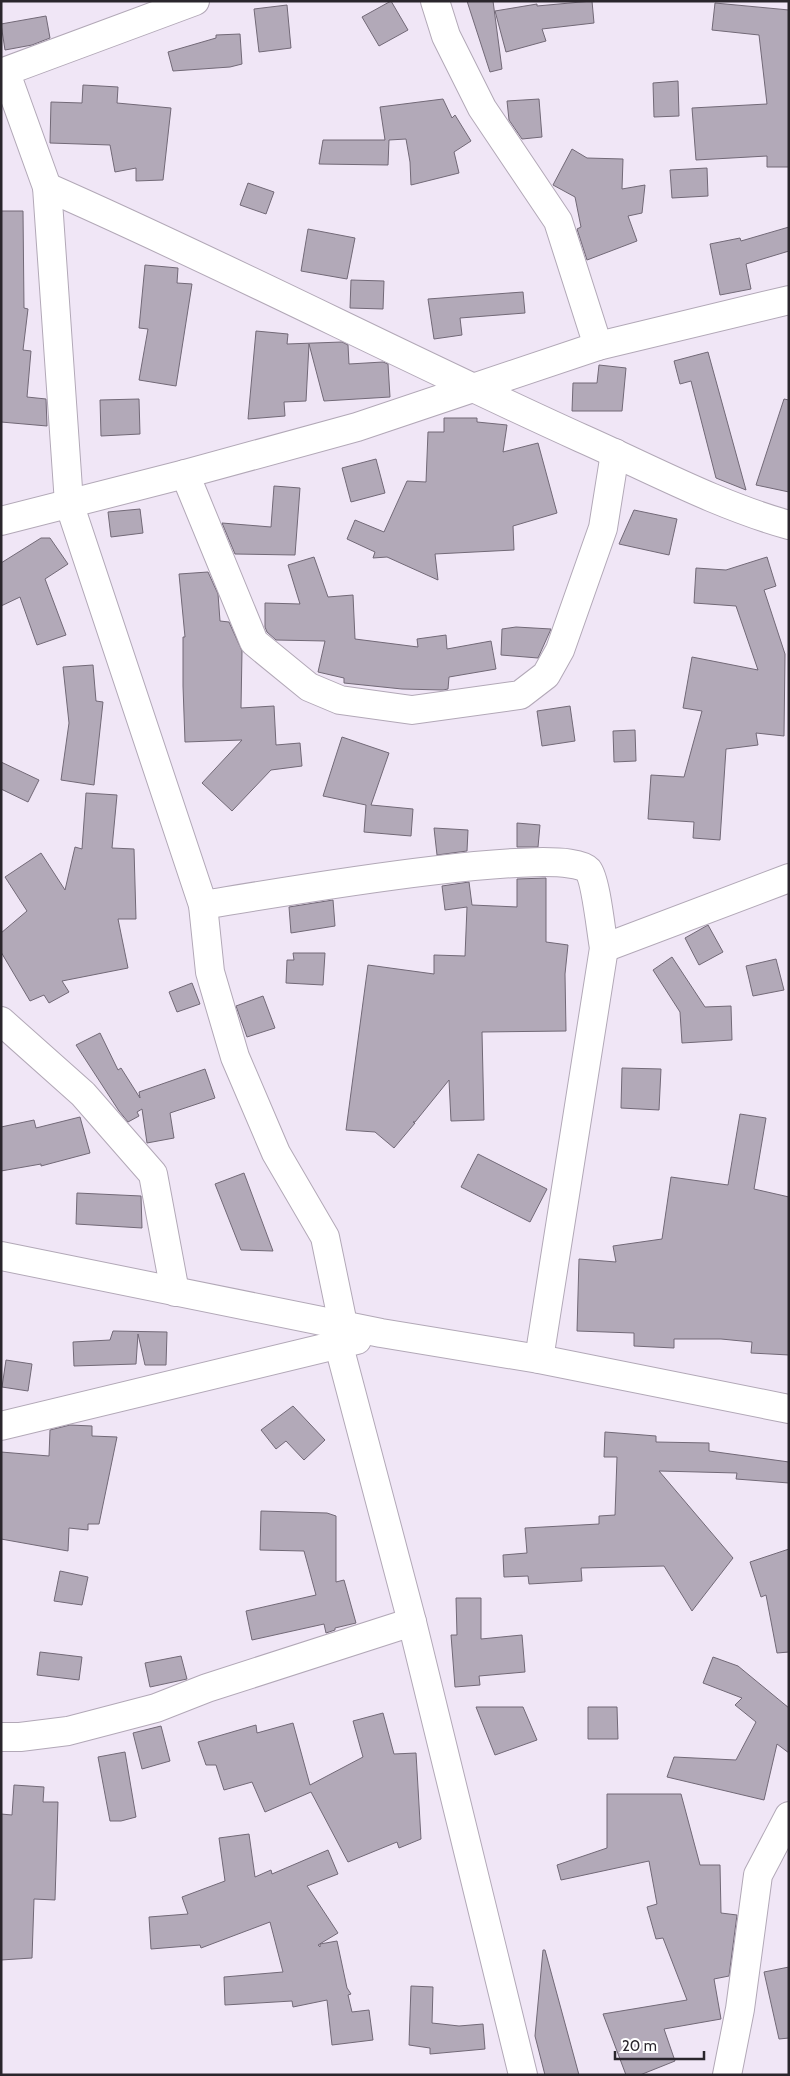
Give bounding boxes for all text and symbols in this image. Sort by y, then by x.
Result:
scale bar [615,2028,704,2060]
text: 20 m [622,2037,657,2055]

